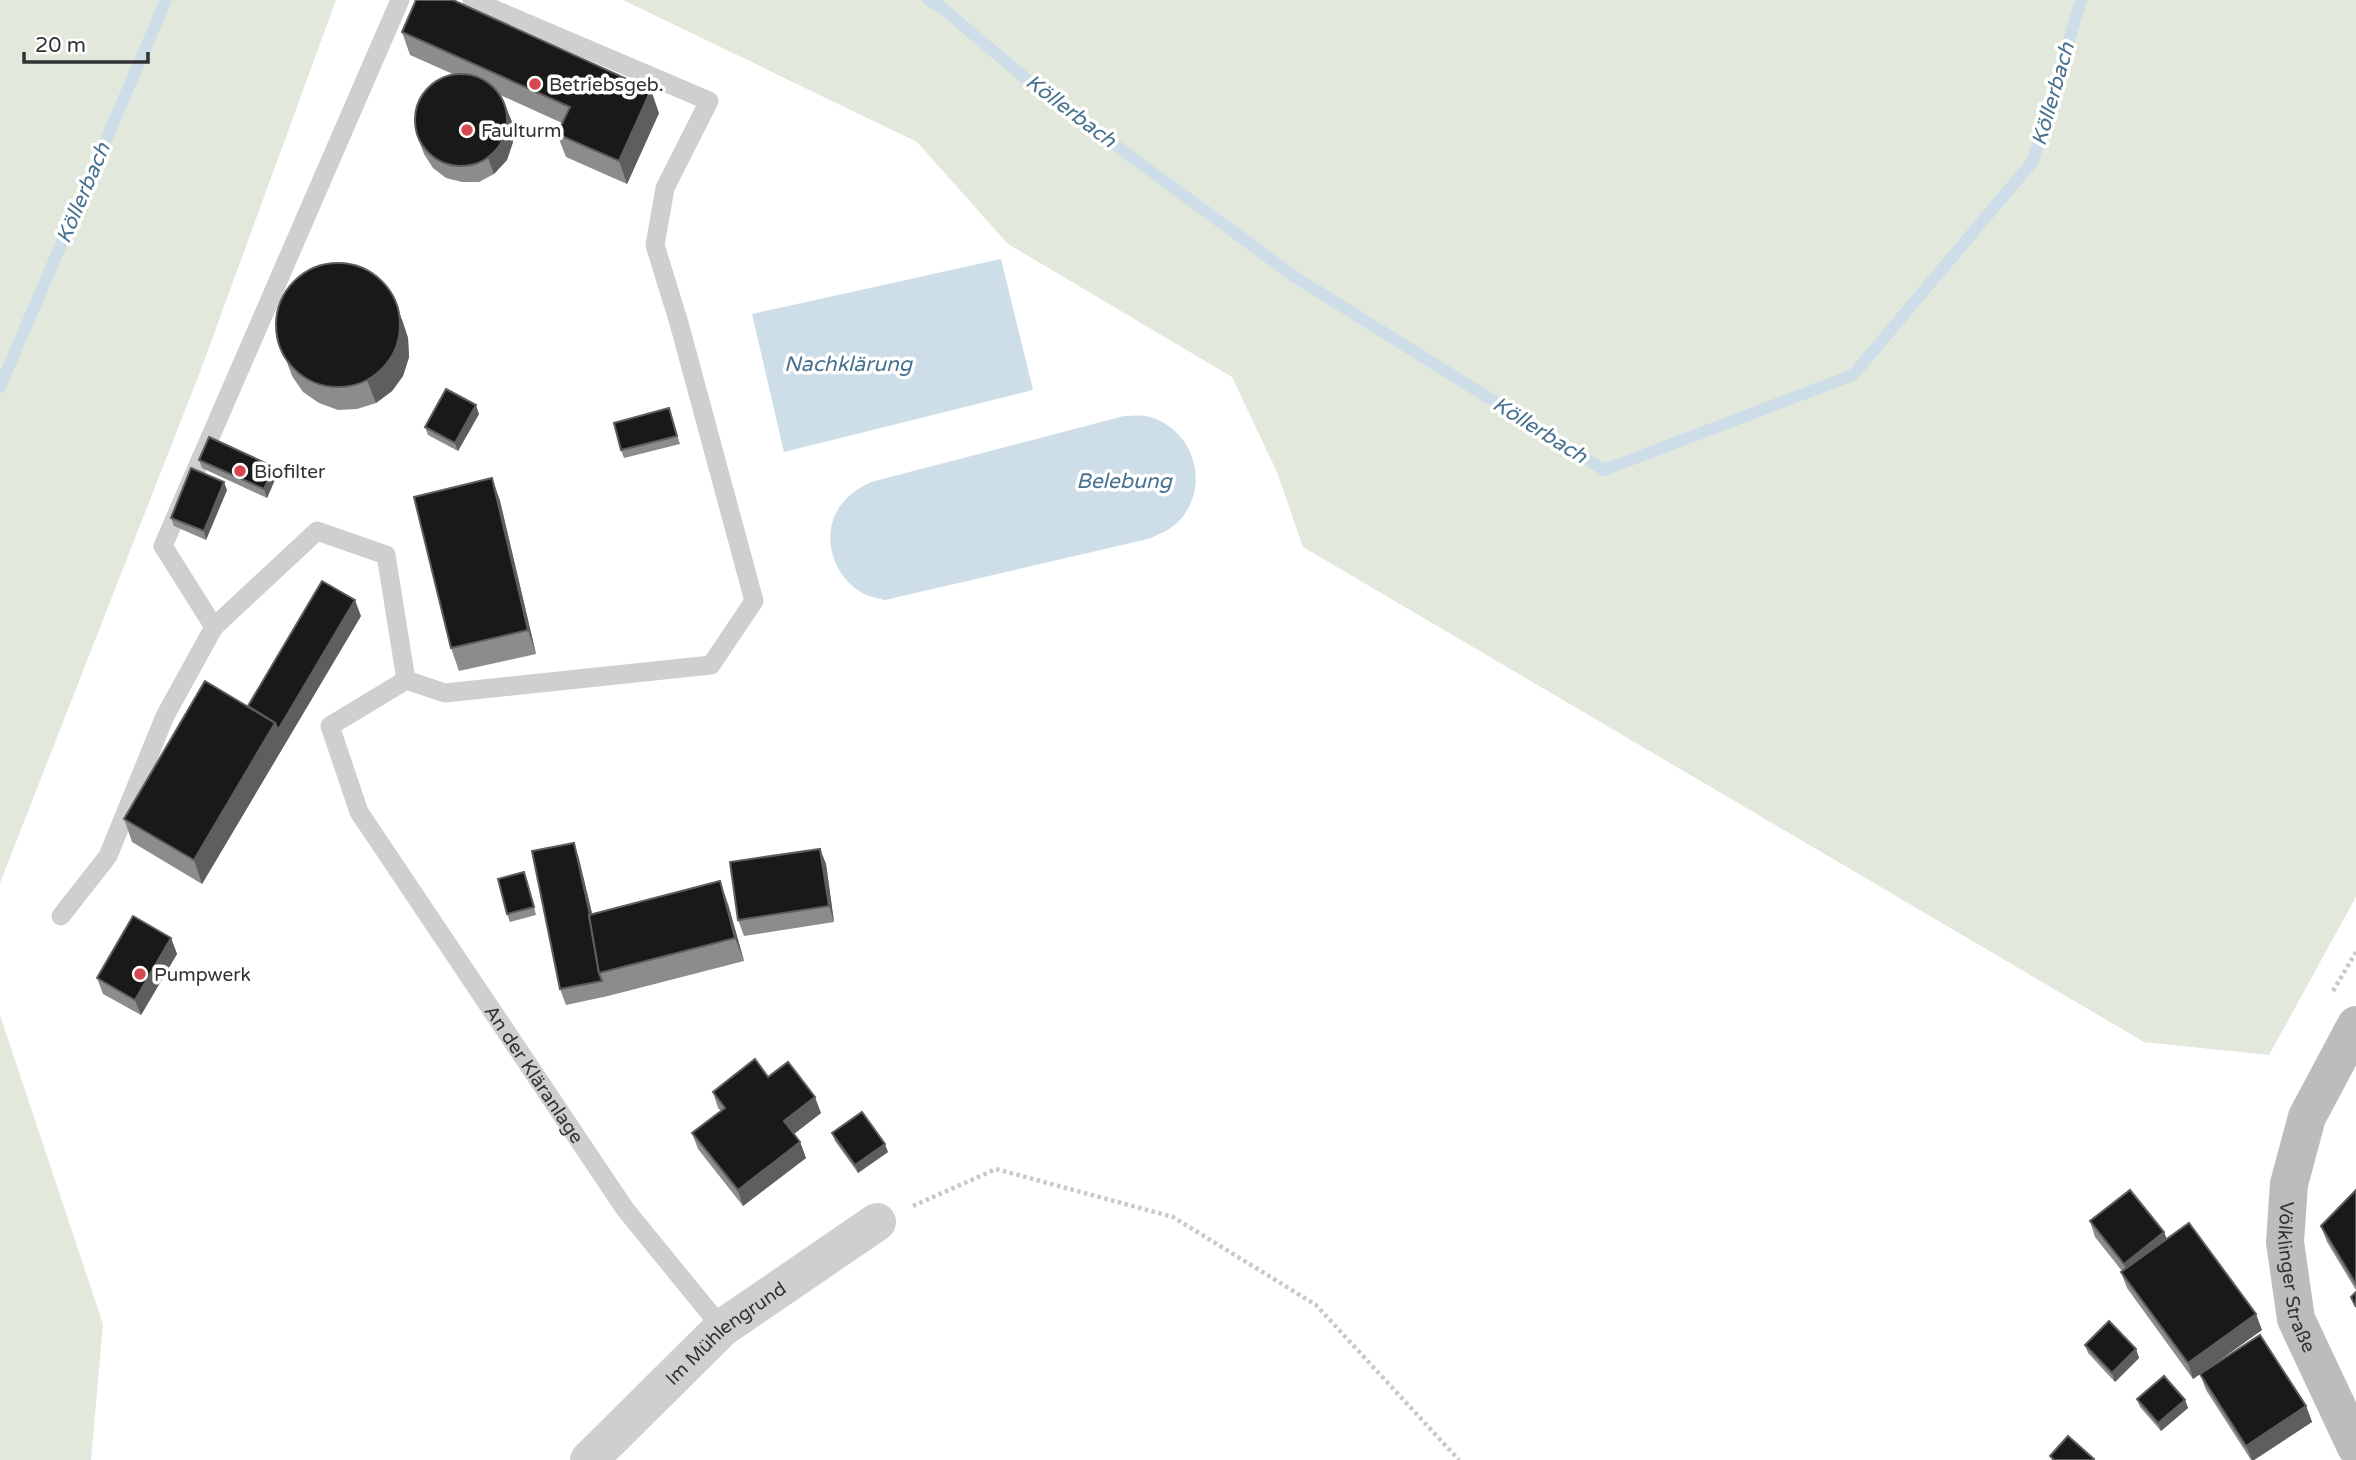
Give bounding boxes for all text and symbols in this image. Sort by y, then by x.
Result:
scale bar [24,21,149,65]
text: 20 m [35,33,86,58]
water label: Köllerbach [2027,38,2080,149]
water label: Köllerbach [1021,69,1122,154]
place label: Betriebsgeb. [549,74,663,96]
marker: Betriebsgeb. [527,76,543,92]
place label: Faulturm [481,120,562,142]
marker: Faulturm [459,122,475,138]
water label: Köllerbach [51,138,116,247]
water label: Nachklärung [784,352,914,377]
water label: Köllerbach [1488,392,1592,470]
place label: Biofilter [254,461,326,483]
marker: Biofilter [232,463,248,479]
water label: Belebung [1076,469,1174,494]
place label: Pumpwerk [154,964,251,986]
marker: Pumpwerk [132,966,148,982]
street label: An der Kläranlage [480,1001,588,1148]
street label: Völklinger Straße [2273,1201,2320,1356]
street label: Im Mühlengrund [661,1278,791,1390]

